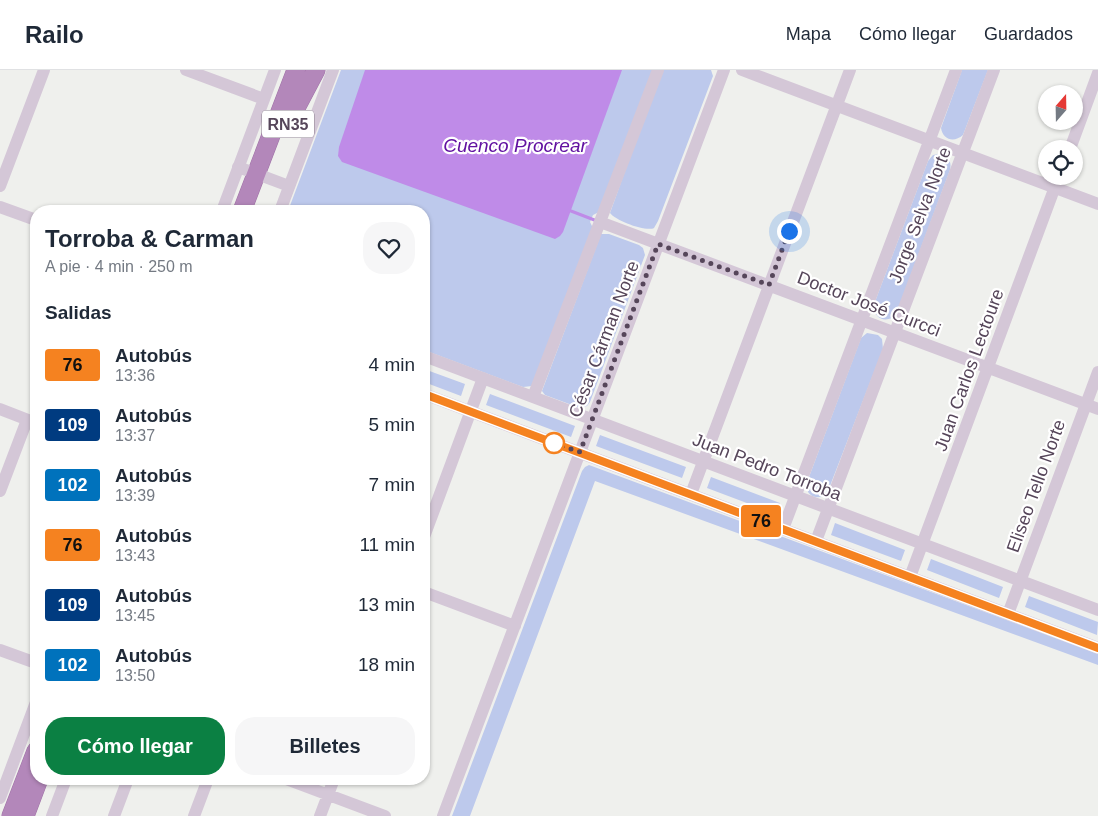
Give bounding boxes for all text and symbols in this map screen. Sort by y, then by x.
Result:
text: Railo [25,21,84,48]
text: Mapa [786,24,831,44]
text: Cómo llegar [859,24,956,44]
text: Guardados [984,24,1073,44]
north arrow [1038,85,1082,130]
map controls [1038,85,1083,185]
road number: RN35 [262,111,314,138]
water label: Cuenco Procrear [443,135,587,156]
button: locate [1038,140,1083,185]
street label: Jorge Selva Norte [885,144,955,286]
your location [777,219,802,244]
button: heart [363,222,415,274]
text: Torroba & Carman [45,225,254,252]
text: A pie · 4 min · 250 m [45,258,193,275]
street label: César Cárman Norte [565,258,643,420]
street label: Doctor José Curcci [794,267,944,341]
street label: Juan Carlos Lectoure [930,286,1008,454]
text: Salidas [45,302,112,323]
text: Autobús [115,345,192,366]
text: 4 min [369,354,415,375]
text: 76 [62,355,83,375]
text: 13:36 [115,367,155,384]
text: Autobús [115,405,192,426]
text: 5 min [369,414,415,435]
text: 109 [57,415,88,435]
street label: Eliseo Tello Norte [1003,417,1069,555]
text: 13:37 [115,427,155,444]
street label: Juan Pedro Torroba [690,429,845,505]
unlabelled marker [543,432,565,454]
text: Autobús [115,465,192,486]
text: 7 min [369,474,415,495]
text: 102 [57,475,88,495]
text: 13:39 [115,487,155,504]
line badge: 76 [738,505,784,537]
text: 76 [751,511,771,531]
text: Autobús [115,525,192,546]
text: 11 min [359,534,415,555]
text: 76 [62,535,83,555]
text: 13:43 [115,547,155,564]
text: Autobús [115,585,192,606]
text: 13 min [358,594,415,615]
text: 109 [57,595,88,615]
text: 13:45 [115,607,155,624]
text: Autobús [115,645,192,666]
text: 18 min [358,654,415,675]
text: 102 [57,655,88,675]
text: 13:50 [115,667,155,684]
button: Cómo llegar [45,717,225,775]
button: Billetes [235,717,415,775]

